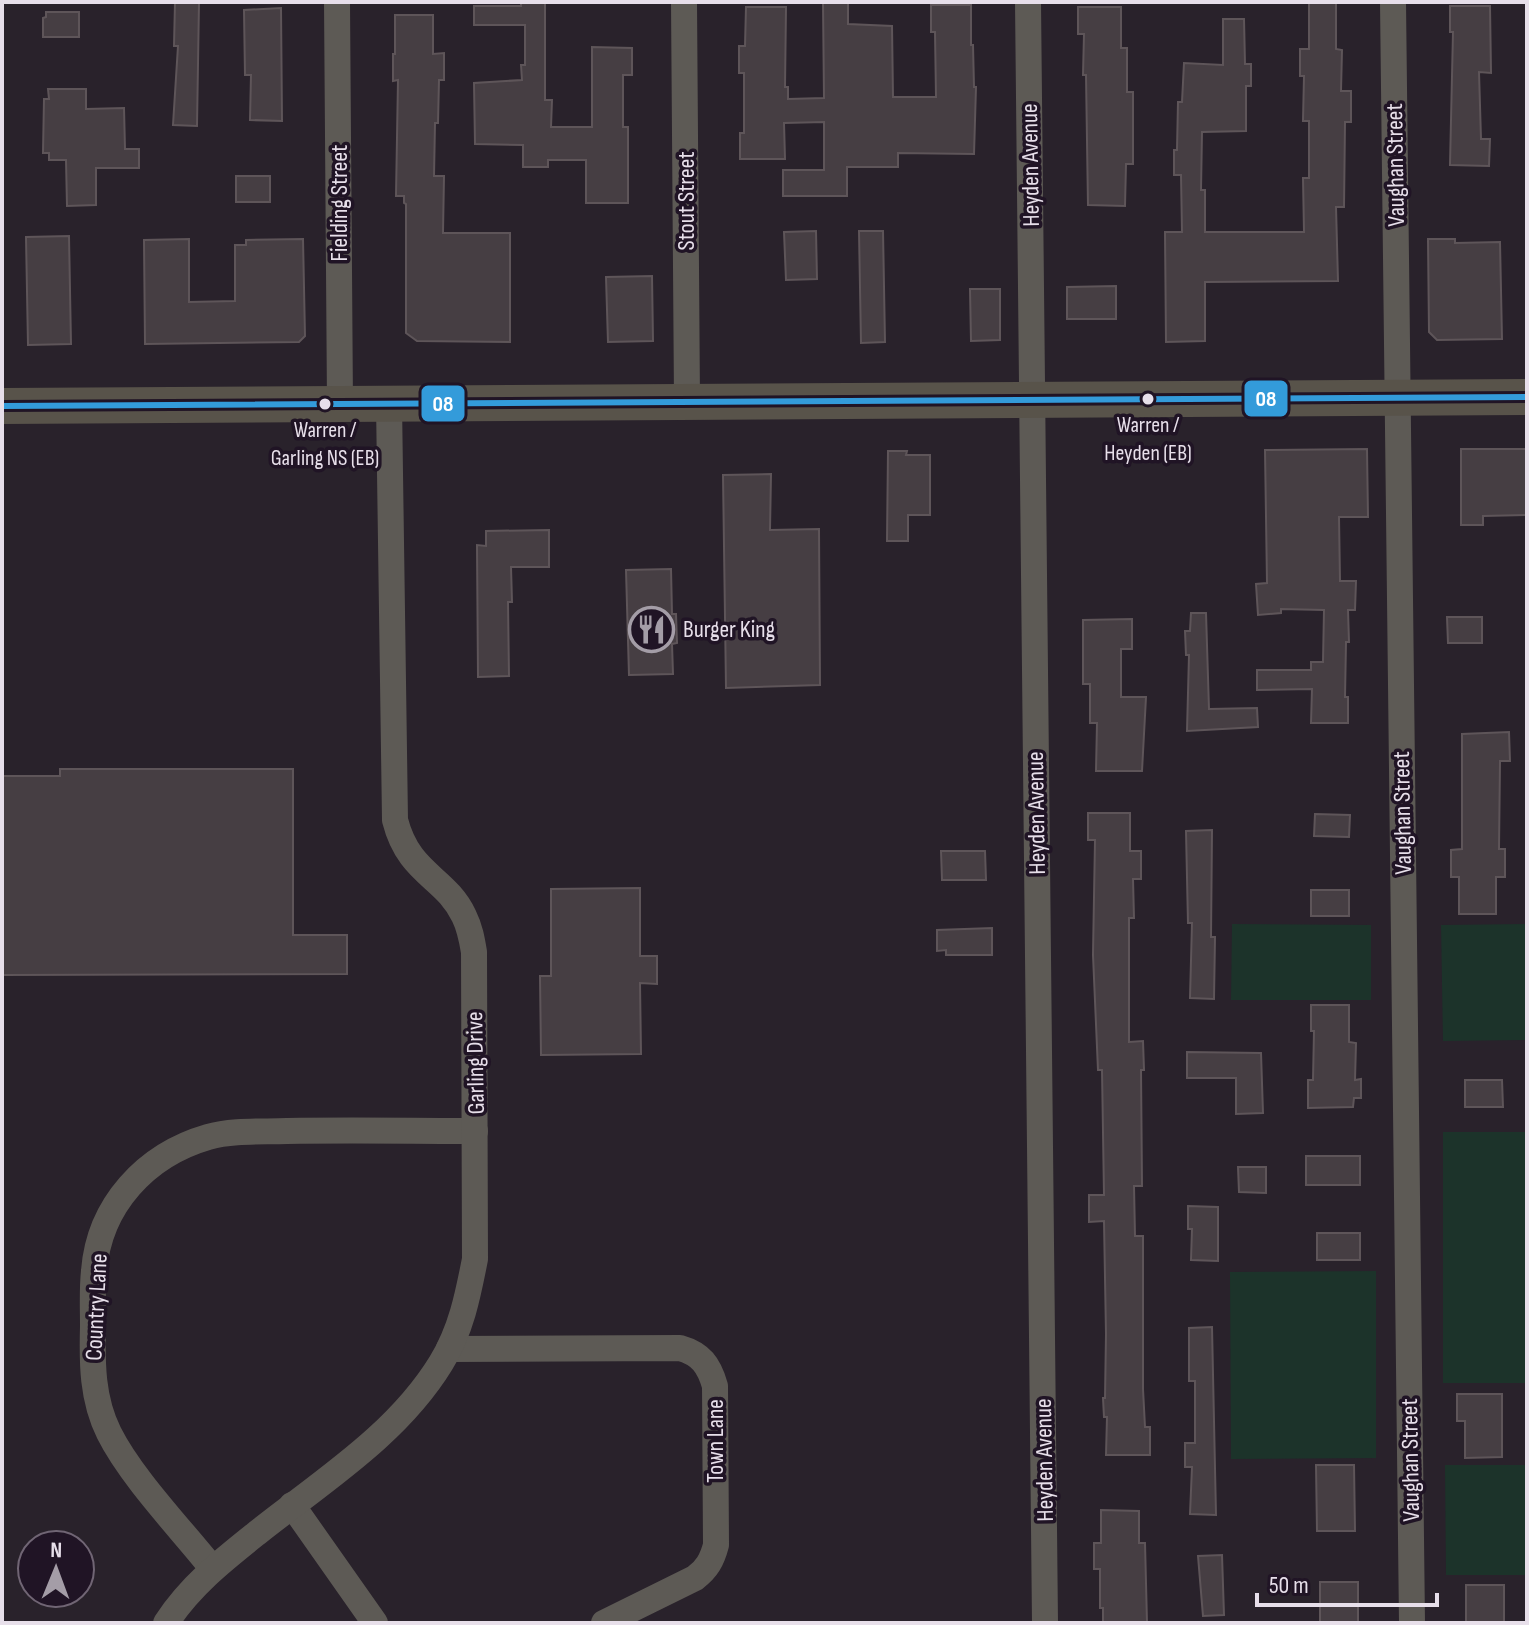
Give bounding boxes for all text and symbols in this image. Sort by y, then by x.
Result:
street label: Heyden Avenue [1015,103,1046,227]
street label: Vaughan Street [1380,103,1411,227]
street label: Fielding Street [325,145,354,261]
street label: Stout Street [672,151,701,251]
line badge: 08 [1243,379,1289,418]
line badge: 08 [420,384,466,423]
text: 08 [1256,386,1276,413]
text: 08 [433,391,453,418]
marker: Warren / Heyden (EB) [1140,391,1156,407]
marker: Warren / Garling NS (EB) [317,396,333,412]
place label: Warren / Heyden (EB) [1104,412,1192,467]
place label: Warren / Garling NS (EB) [271,417,379,472]
restaurant icon: Burger King [628,605,676,653]
place label: Burger King [683,615,775,644]
street label: Heyden Avenue [1021,751,1052,875]
street label: Vaughan Street [1387,751,1418,875]
street label: Garling Drive [460,1011,491,1115]
street label: Country Lane [79,1253,114,1361]
street label: Heyden Avenue [1029,1398,1060,1522]
street label: Vaughan Street [1395,1398,1426,1522]
street label: Town Lane [701,1399,730,1483]
north arrow [16,1529,96,1609]
text: N [50,1537,62,1564]
scale bar [1257,1557,1437,1607]
text: 50 m [1269,1571,1309,1600]

